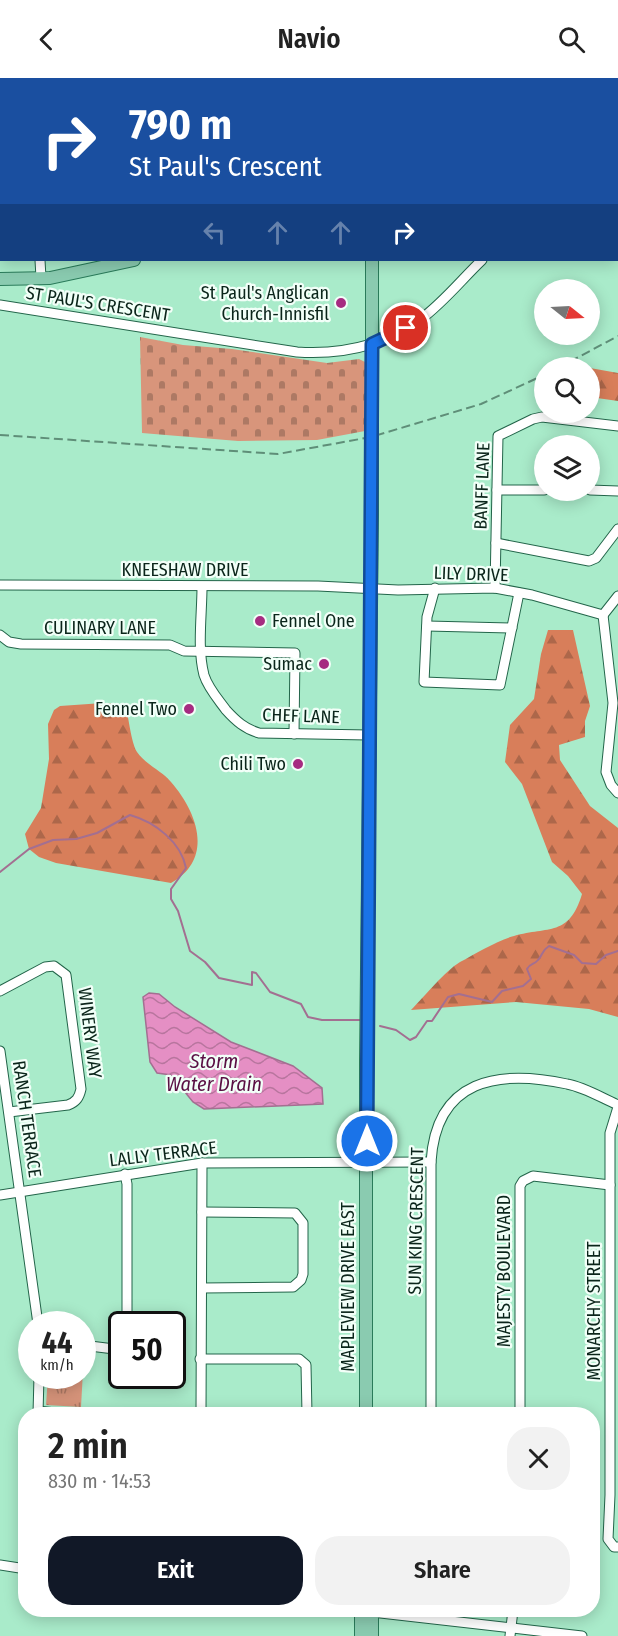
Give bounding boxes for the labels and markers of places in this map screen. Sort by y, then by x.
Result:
place label: St Paul's Anglican Church-Innisfil [201,282,329,325]
marker: St Paul's Anglican Church-Innisfil [334,296,348,310]
pin [380,302,431,353]
place label: Fennel One [272,610,355,632]
marker: Fennel One [253,614,267,628]
place label: Sumac [263,653,312,675]
marker: Sumac [317,657,331,671]
place label: Fennel Two [95,698,177,720]
marker: Fennel Two [182,702,196,716]
place label: Chili Two [220,753,286,775]
marker: Chili Two [291,757,305,771]

